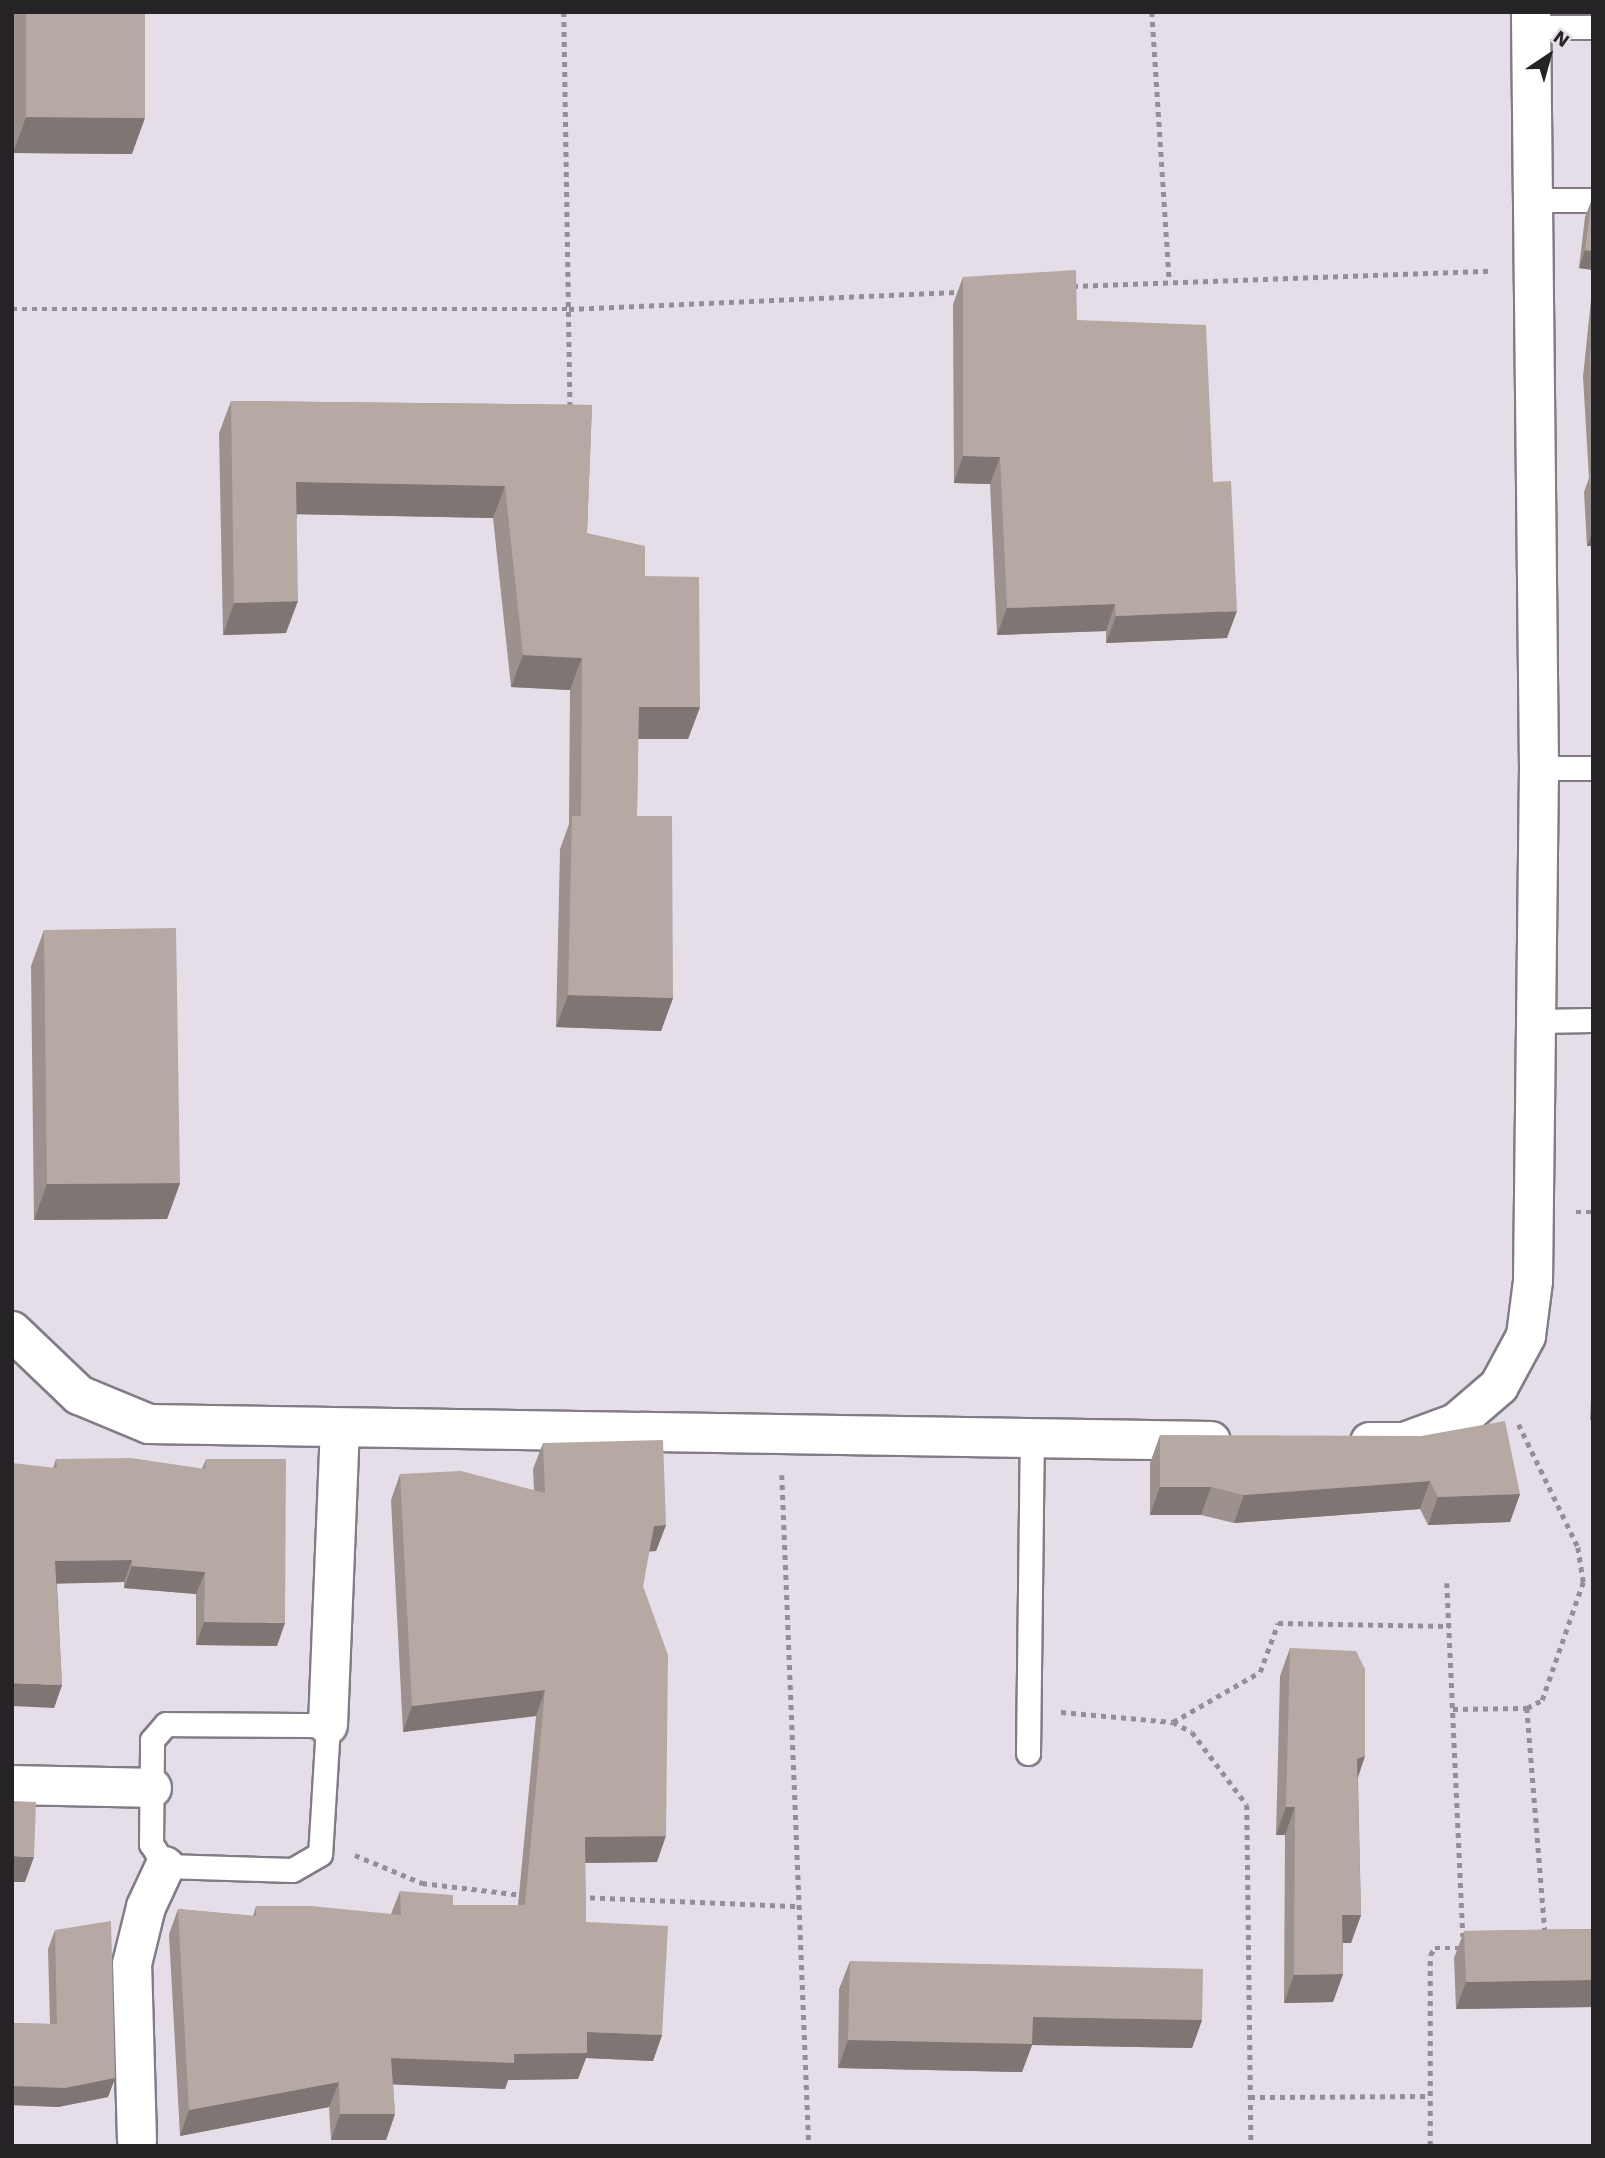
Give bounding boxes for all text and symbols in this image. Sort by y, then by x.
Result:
north arrow [1514,21,1584,91]
text: N [1549,25,1574,52]

